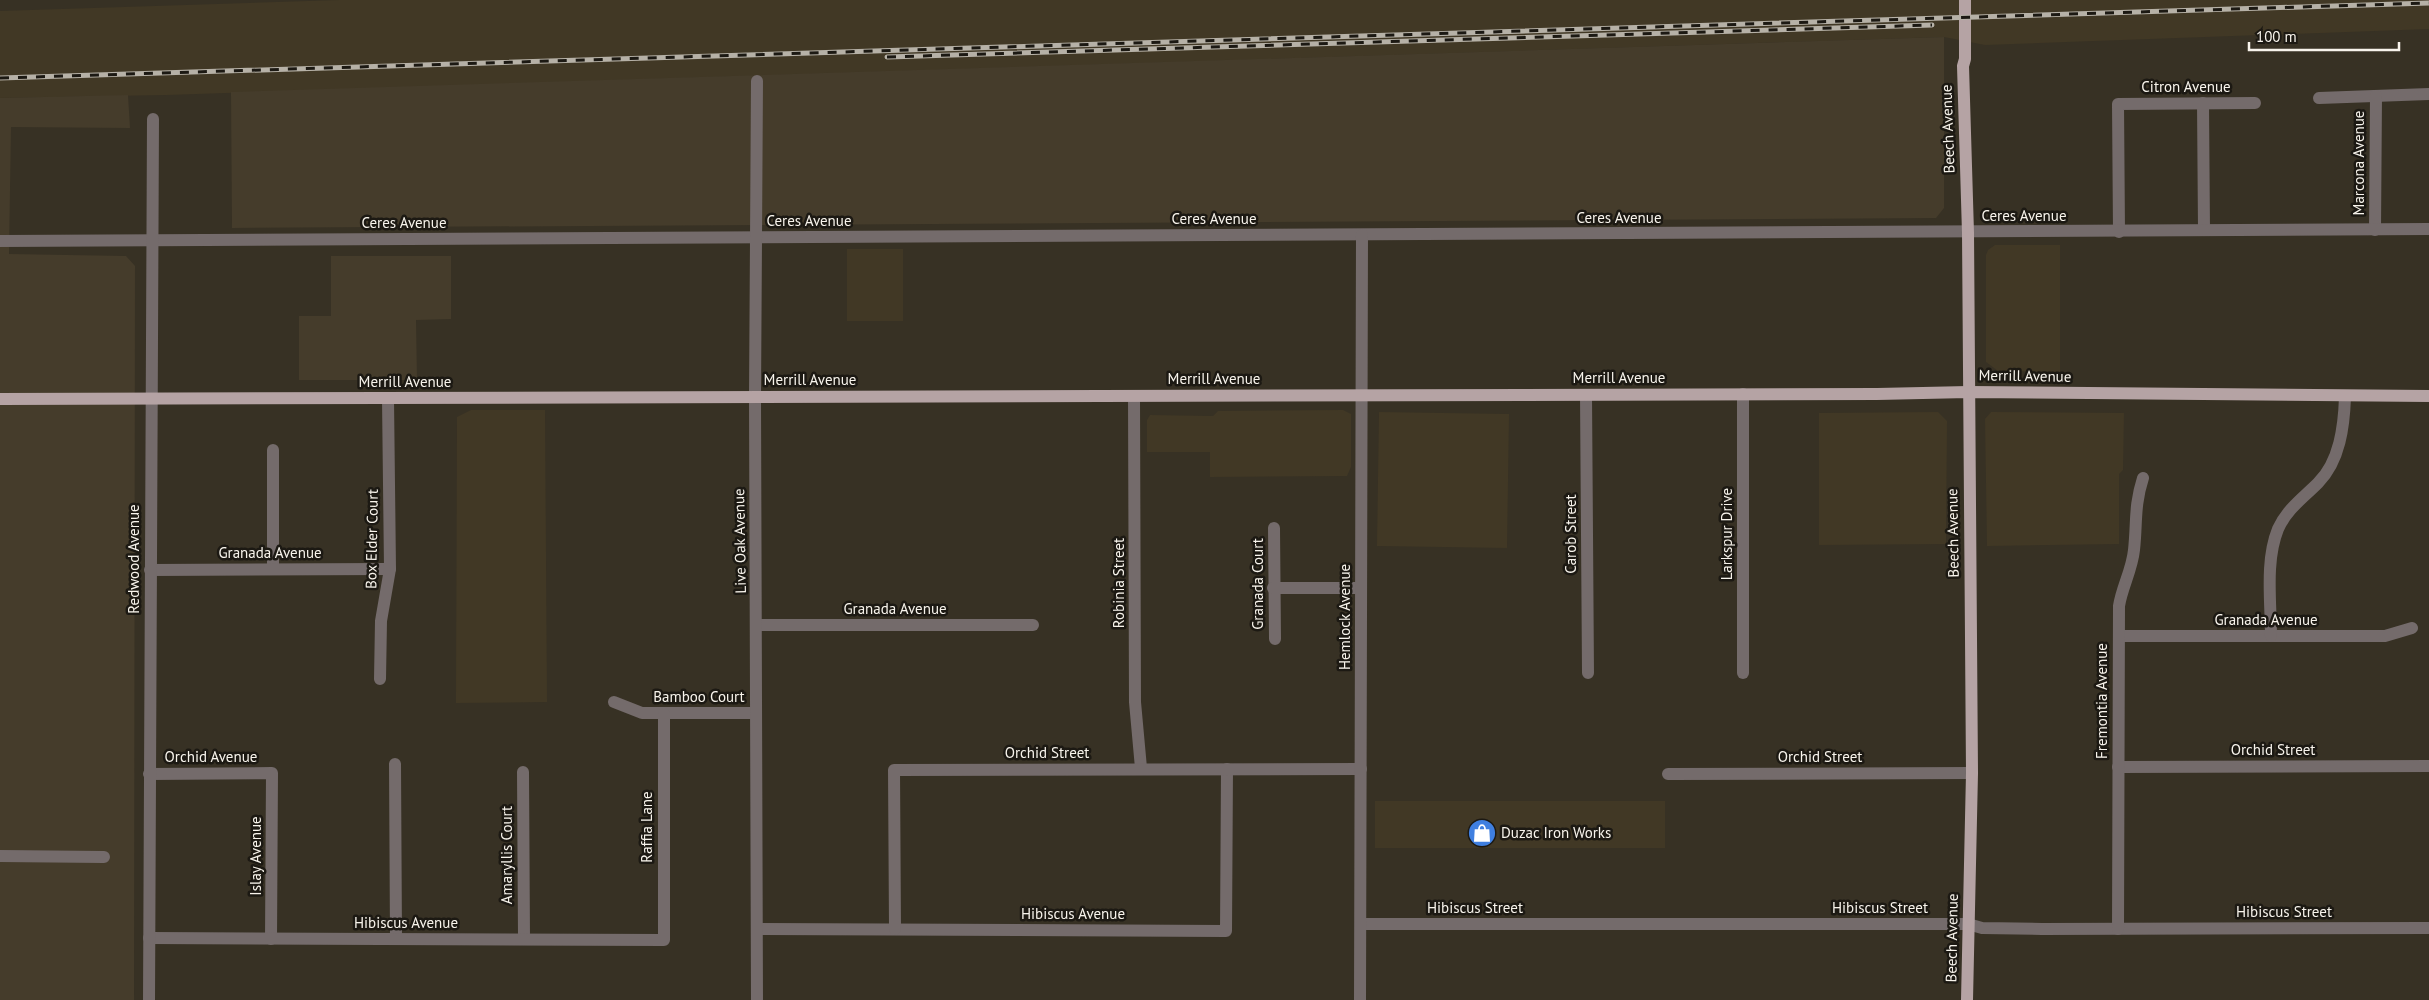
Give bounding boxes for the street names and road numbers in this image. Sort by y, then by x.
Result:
street label: Citron Avenue [2141,77,2231,96]
street label: Beech Avenue [1936,84,1959,174]
street label: Marcona Avenue [2349,111,2368,215]
street label: Ceres Avenue [1981,206,2067,225]
street label: Ceres Avenue [1576,208,1662,227]
street label: Ceres Avenue [1171,209,1257,228]
street label: Ceres Avenue [766,211,852,230]
street label: Ceres Avenue [361,213,447,232]
street label: Merrill Avenue [1978,365,2072,386]
street label: Merrill Avenue [1573,368,1665,387]
street label: Merrill Avenue [1168,369,1260,388]
street label: Merrill Avenue [764,370,856,389]
street label: Merrill Avenue [359,372,451,391]
street label: Live Oak Avenue [729,488,750,594]
street label: Larkspur Drive [1717,488,1736,580]
street label: Beech Avenue [1942,488,1963,578]
street label: Box Elder Court [361,489,382,589]
street label: Carob Street [1561,494,1580,574]
street label: Redwood Avenue [124,504,143,614]
street label: Robinia Street [1109,538,1128,628]
street label: Granada Court [1248,538,1267,630]
street label: Granada Avenue [218,543,322,562]
street label: Hemlock Avenue [1335,564,1354,670]
street label: Granada Avenue [843,599,947,618]
street label: Granada Avenue [2214,610,2318,629]
street label: Fremontia Avenue [2092,643,2111,759]
street label: Bamboo Court [653,687,745,706]
street label: Orchid Street [2231,740,2315,759]
street label: Orchid Street [1005,743,1089,762]
street label: Orchid Avenue [165,747,257,766]
street label: Orchid Street [1778,747,1862,766]
street label: Raffia Lane [637,791,656,863]
street label: Amaryllis Court [497,806,516,904]
street label: Islay Avenue [246,816,265,896]
street label: Beech Avenue [1941,893,1962,983]
street label: Hibiscus Street [1427,898,1523,917]
street label: Hibiscus Street [1832,898,1928,917]
street label: Hibiscus Street [2236,902,2332,921]
street label: Hibiscus Avenue [1021,904,1125,923]
street label: Hibiscus Avenue [354,913,458,932]

